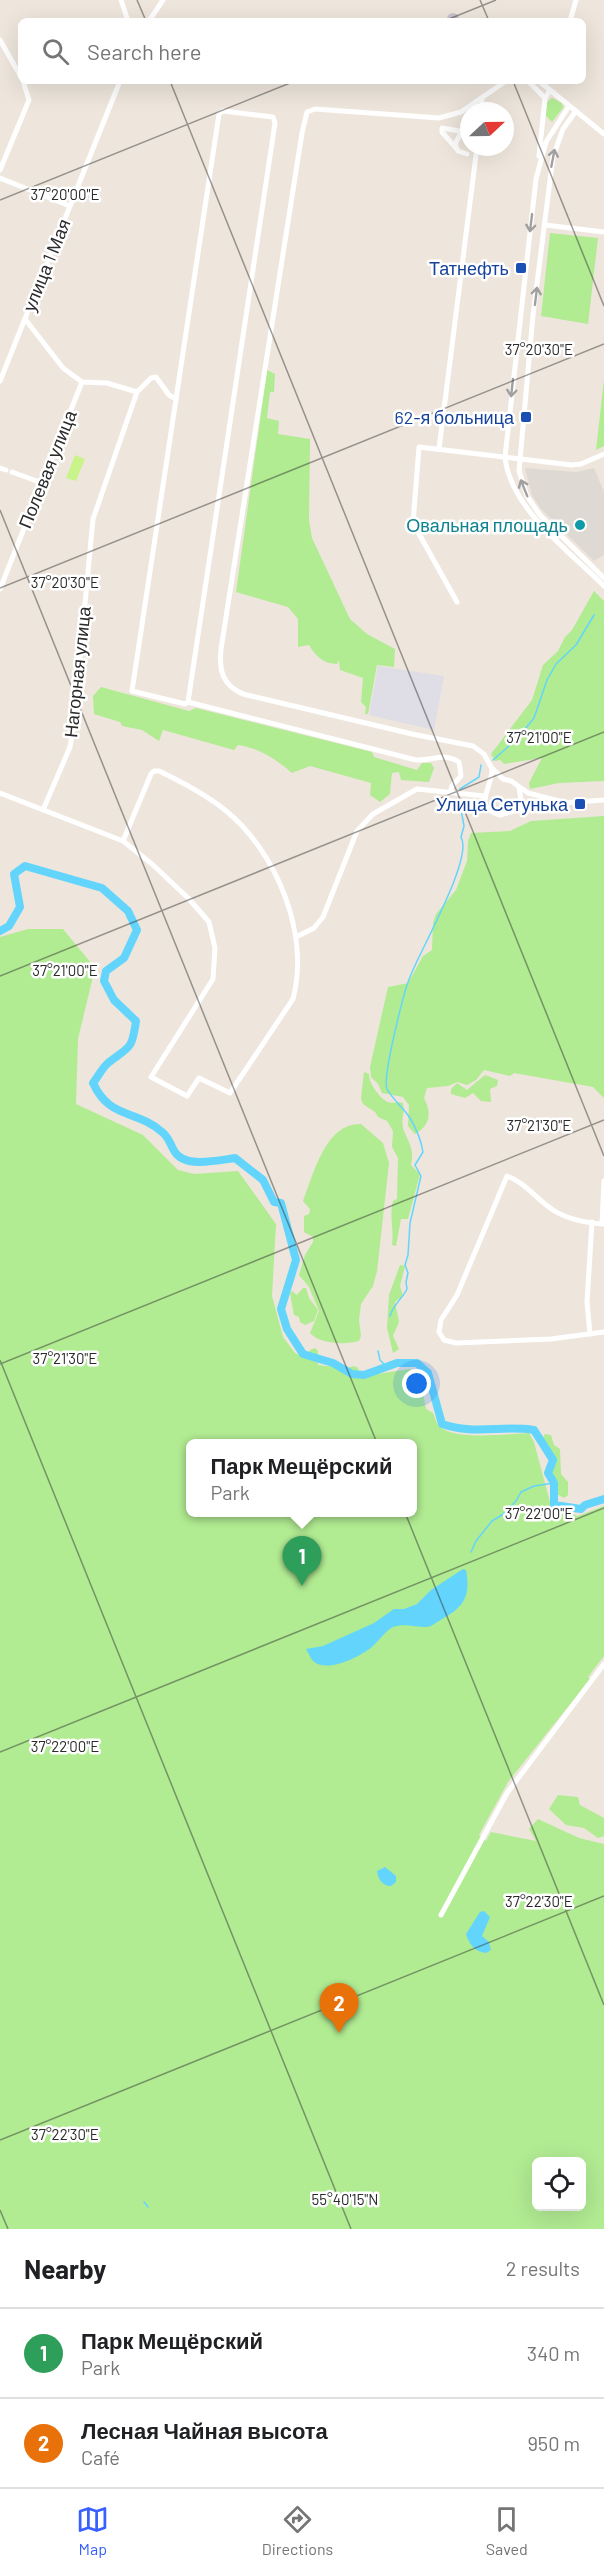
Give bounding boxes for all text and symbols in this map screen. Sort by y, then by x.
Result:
search box [18,18,586,84]
icon: search [39,35,72,68]
text: Search here [87,38,201,64]
north arrow [460,102,514,156]
one-way arrow [548,149,559,168]
text: 37°20'00"E [30,185,100,203]
one-way arrow [525,213,536,232]
street label: улица 1 Мая [17,215,75,315]
place label: Татнефть [429,257,509,279]
marker: Татнефть [514,261,528,275]
one-way arrow [531,286,542,306]
text: 37°20'30"E [505,340,573,358]
one-way arrow [506,377,517,397]
street label: Полевая улица [13,406,81,531]
place label: 62-я больница [395,406,515,428]
marker: 62-я больница [519,410,533,424]
one-way arrow [518,480,529,498]
place label: Овальная площадь [406,514,568,536]
marker: Овальная площадь [573,518,587,532]
text: 37°20'30"E [31,573,99,591]
street label: Нагорная улица [59,604,95,739]
text: 37°21'00"E [506,728,572,746]
place label: Улица Сетунька [436,793,569,815]
marker: Улица Сетунька [573,797,587,811]
text: 37°21'00"E [32,961,98,979]
text: 37°21'30"E [507,1116,571,1134]
text: 37°21'30"E [33,1349,97,1367]
your location [402,1369,431,1398]
popup [186,1439,417,1517]
text: Парк Мещёрский [211,1452,393,1478]
text: Park [211,1480,250,1504]
text: 37°22'00"E [505,1504,573,1522]
pin: 1 [282,1536,322,1586]
text: 37°22'00"E [31,1737,99,1755]
text: 37°22'30"E [505,1892,573,1910]
pin: 2 [320,1984,358,2033]
text: 37°22'30"E [31,2125,99,2143]
map controls [532,2157,586,2211]
button: locate [532,2157,586,2211]
text: 55°40'15"N [312,2190,378,2208]
text: Nearby [24,2253,106,2284]
text: 2 results [506,2256,580,2280]
text: Парк Мещёрский [81,2327,263,2353]
text: 1 [40,2341,47,2365]
text: 340 m [527,2341,580,2365]
text: Park [81,2355,120,2379]
text: Лесная Чайная высота [81,2417,328,2443]
text: 2 [38,2431,49,2455]
text: 950 m [527,2431,580,2455]
text: Café [81,2445,120,2469]
tab: Map [76,2503,109,2558]
tab: Directions [262,2503,333,2558]
tab: Saved [486,2503,528,2558]

